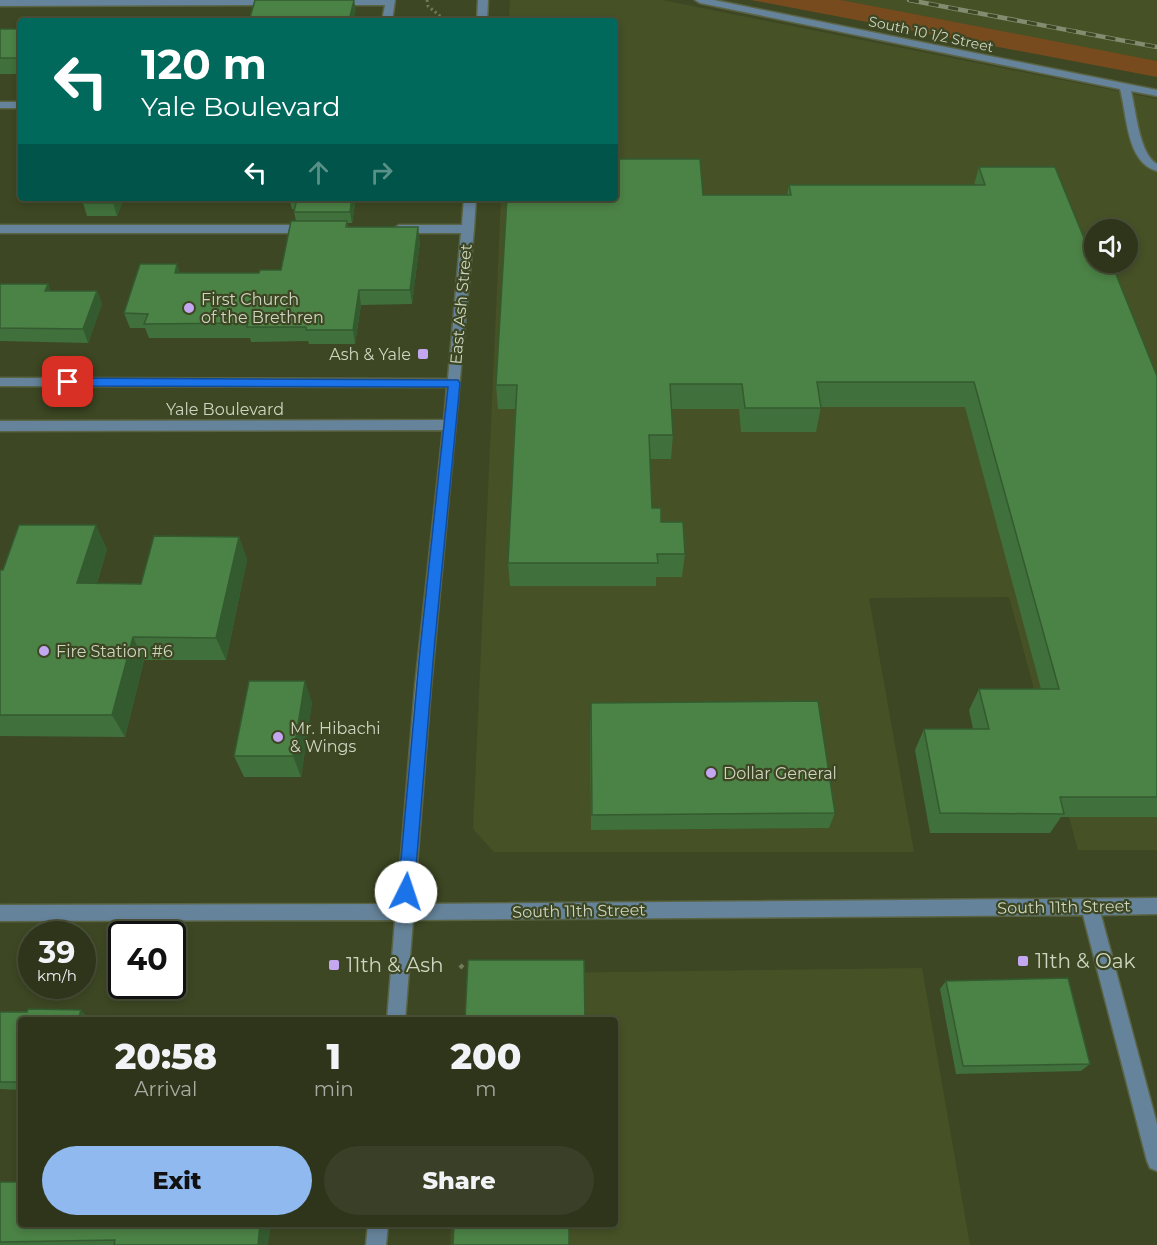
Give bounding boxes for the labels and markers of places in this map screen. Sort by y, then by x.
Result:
place label: First Church of the Brethren [201,290,324,327]
marker: First Church of the Brethren [182,301,196,315]
place label: Ash & Yale [329,345,411,364]
marker: Ash & Yale [416,347,430,361]
pin [42,356,93,407]
place label: Fire Station #6 [56,642,173,661]
marker: Fire Station #6 [37,644,51,658]
place label: Mr. Hibachi & Wings [290,719,381,756]
marker: Mr. Hibachi & Wings [271,730,285,744]
place label: Dollar General [723,764,837,783]
marker: Dollar General [704,766,718,780]
place label: 11th & Oak [1035,949,1136,973]
place label: 11th & Ash [346,953,443,977]
marker: 11th & Oak [1016,954,1030,968]
marker: 11th & Ash [327,958,341,972]

